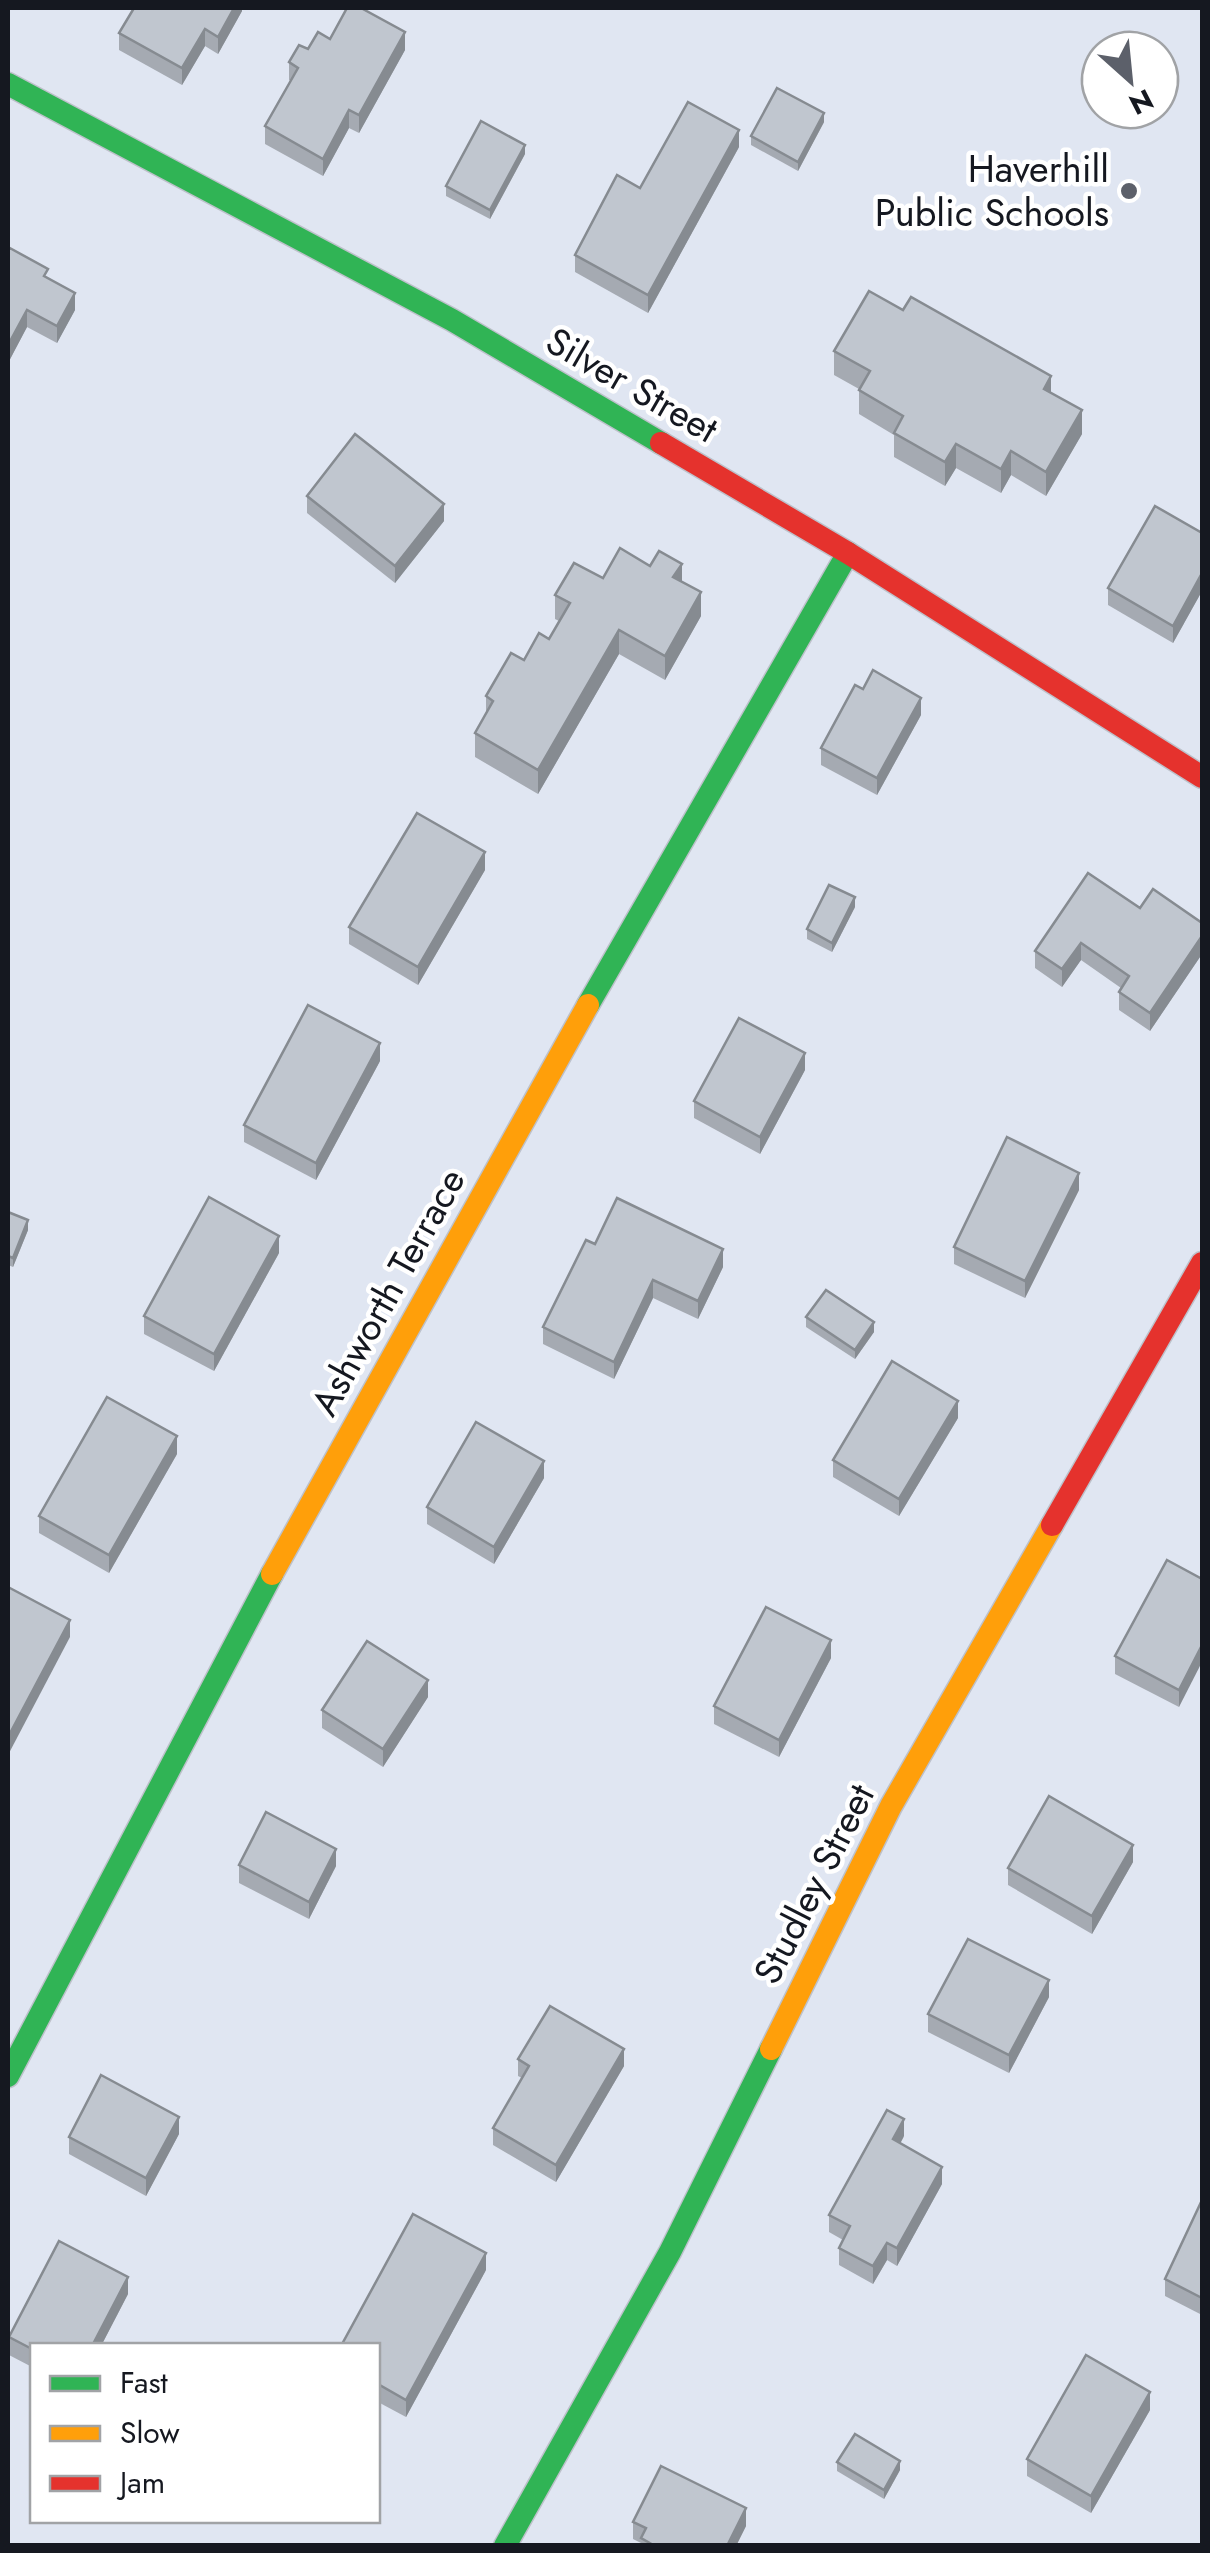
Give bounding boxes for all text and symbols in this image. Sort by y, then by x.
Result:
north arrow [1080,30,1180,130]
text: N [1122,79,1160,125]
place label: Haverhill Public Schools [875,141,1109,240]
marker: Haverhill Public Schools [1118,180,1140,202]
street label: Silver Street [536,313,728,456]
street label: Ashworth Terrace [297,1158,478,1425]
street label: Studley Street [740,1774,888,1993]
legend [30,2343,380,2523]
text: Fast [120,2361,169,2404]
text: Slow [120,2411,180,2454]
text: Jam [116,2461,165,2504]

